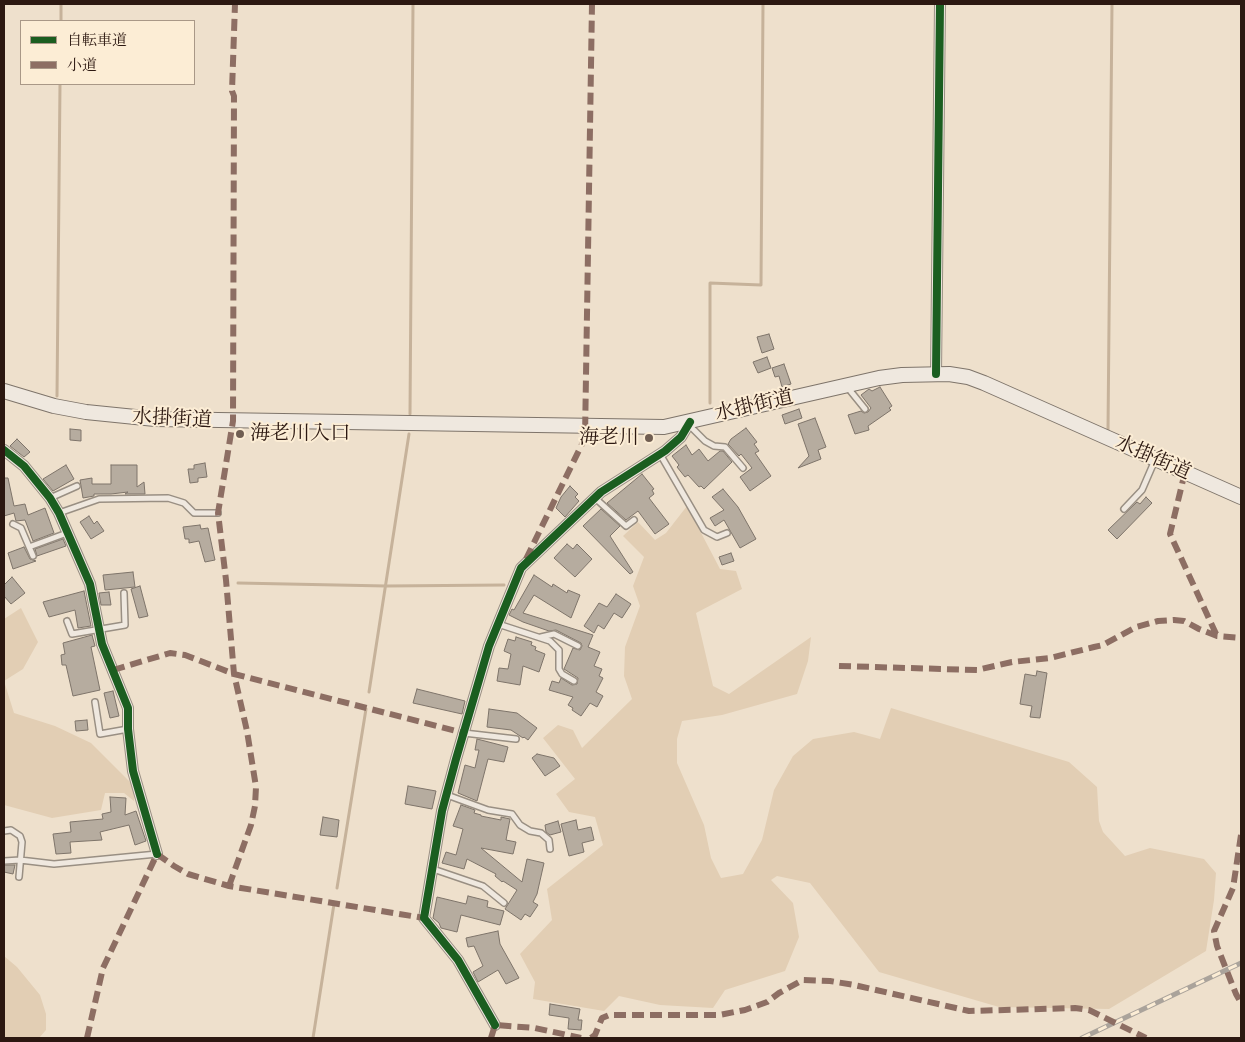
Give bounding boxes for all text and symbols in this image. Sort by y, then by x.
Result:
legend [20,20,195,85]
text: 自転車道 [67,34,127,49]
text: 小道 [67,59,97,74]
street label: 水掛街道 [712,385,796,427]
street label: 水掛街道 [131,405,213,433]
place label: 海老川入口 [250,422,350,446]
place label: 海老川 [579,426,639,450]
marker: 海老川入口 [234,428,246,440]
street label: 水掛街道 [1112,431,1194,485]
marker: 海老川 [643,432,655,444]

